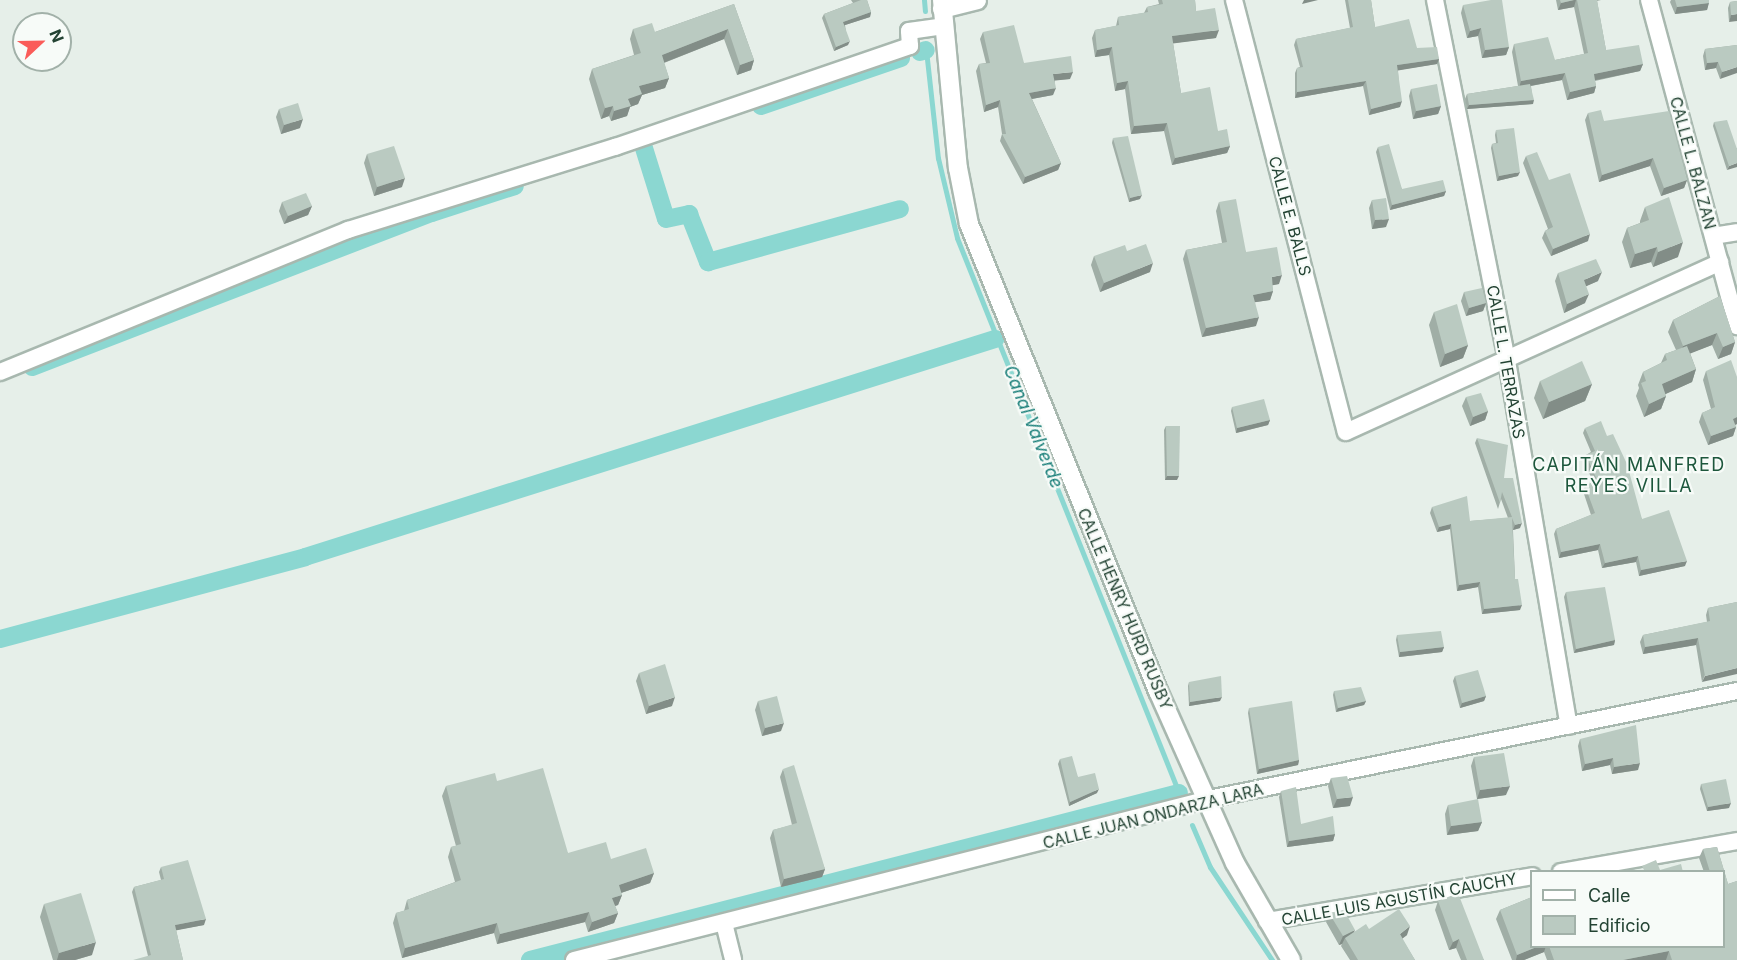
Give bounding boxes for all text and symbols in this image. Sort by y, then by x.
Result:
north arrow [12,12,72,72]
text: N [45,27,68,45]
street label: CALLE L. BALZAN [1666,95,1720,231]
street label: CALLE E. BALLS [1265,154,1315,278]
street label: CALLE L. TERRAZAS [1483,284,1529,440]
water label: Canal Valverde [999,363,1067,491]
district label: CAPITÁN MANFRED REYES VILLA [1532,455,1726,498]
street label: CALLE HENRY HURD RUSBY [1074,505,1176,713]
street label: CALLE JUAN ONDARZA LARA [1041,779,1265,853]
street label: CALLE LUIS AGUSTÍN CAUCHY [1280,869,1518,929]
legend [1530,870,1725,948]
text: Calle [1588,885,1630,906]
text: Edificio [1588,915,1651,936]

